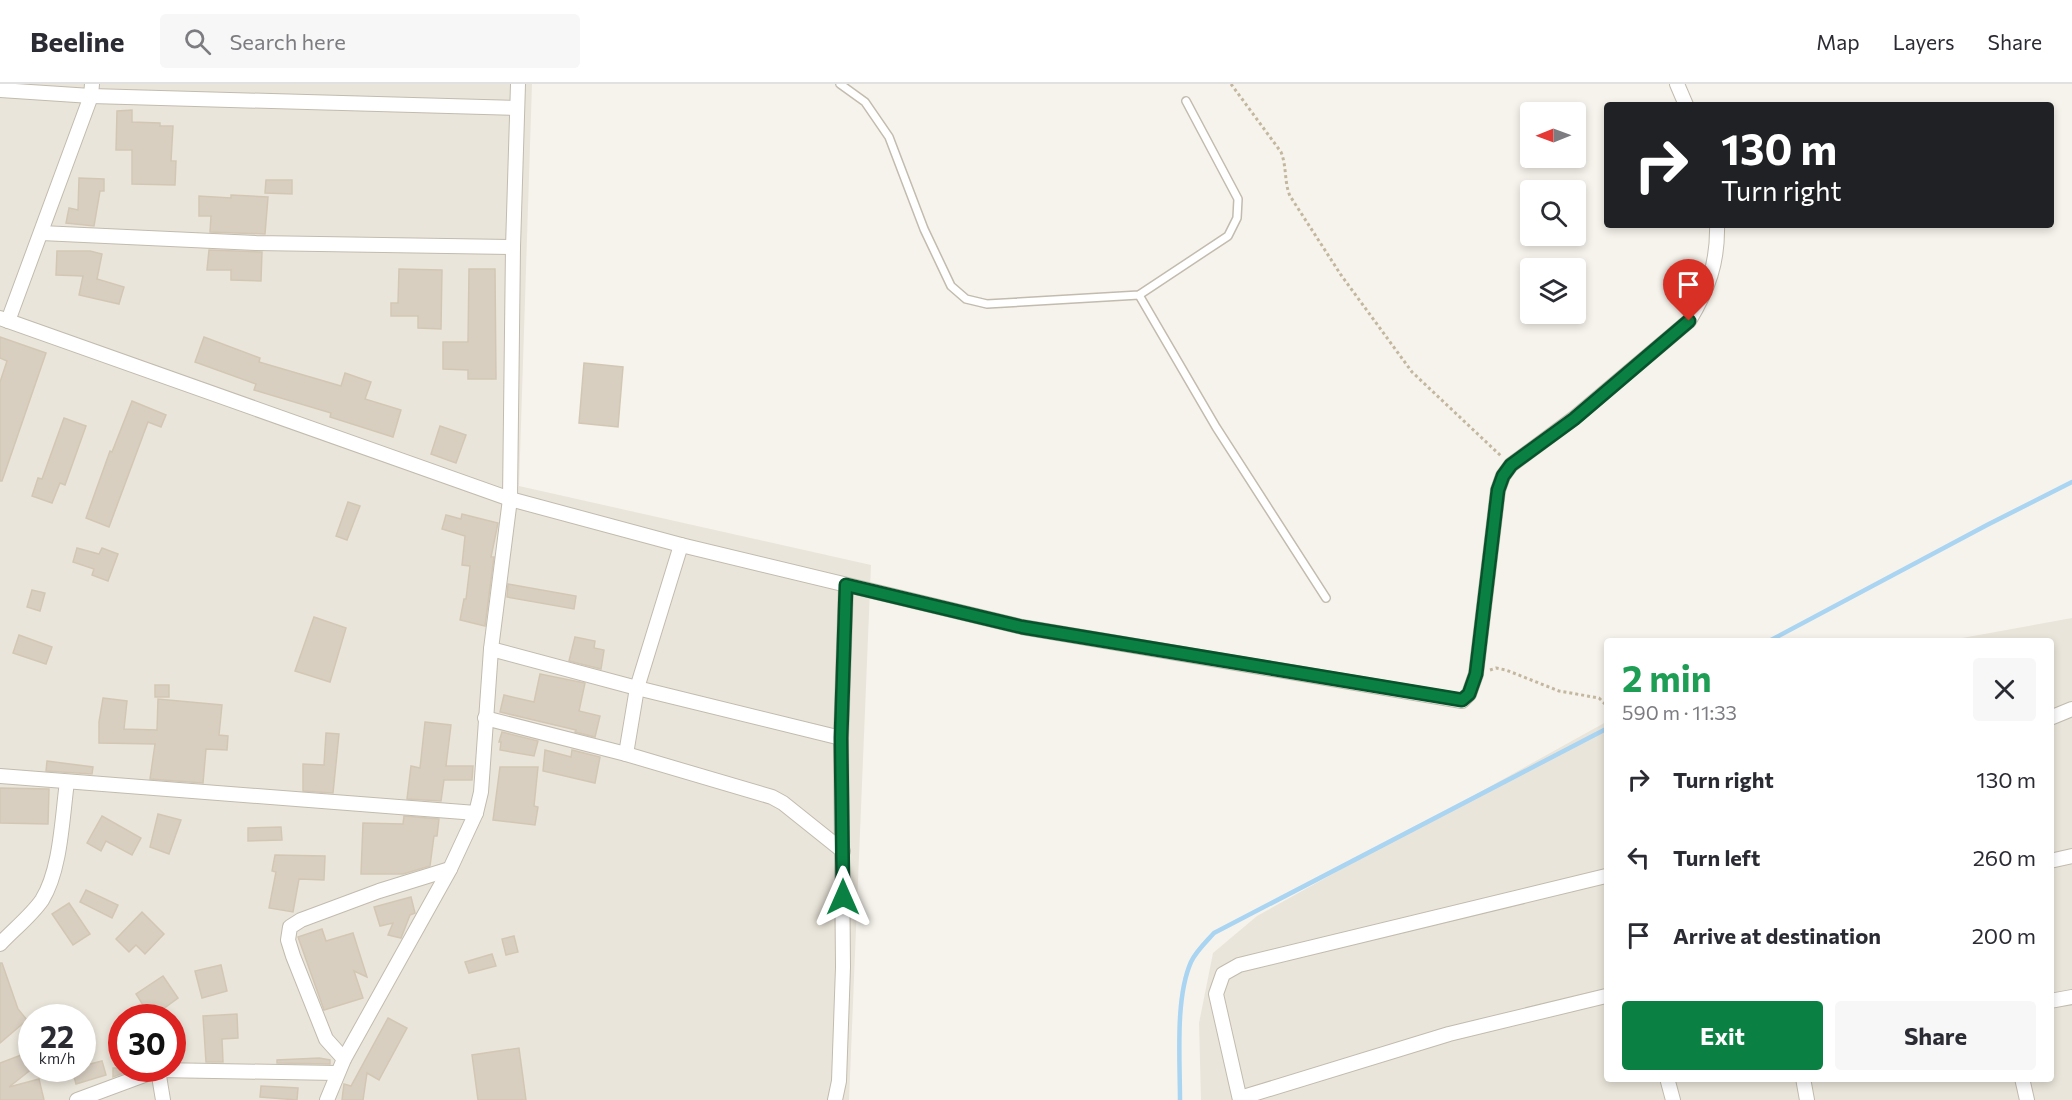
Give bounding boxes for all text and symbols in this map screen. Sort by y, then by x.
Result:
search box [160,14,580,68]
text: Beeline [30,24,124,58]
icon: search [181,25,214,58]
text: Search here [229,28,346,55]
text: Map [1816,29,1860,54]
text: Layers [1893,29,1955,54]
text: Share [1988,29,2042,54]
north arrow [1520,102,1586,168]
map controls [1520,102,1586,324]
text: 130 m [1721,122,1837,174]
icon: right [1622,126,1700,204]
text: Turn right [1721,174,1841,207]
button: search [1520,180,1586,246]
button: layers [1520,258,1586,324]
pin [1663,259,1714,321]
icon: arrive [1672,268,1705,301]
text: 2 min [1622,655,1712,699]
button: close [1973,658,2036,721]
text: 590 m · 11:33 [1622,700,1737,724]
icon: right [1622,763,1655,796]
text: Turn right [1673,766,1774,793]
text: 130 m [1976,766,2036,793]
icon: left [1622,841,1655,874]
text: Turn left [1673,844,1760,871]
text: 260 m [1973,844,2036,871]
position arrow [811,865,875,929]
icon: arrive [1622,919,1655,952]
text: Arrive at destination [1673,922,1881,949]
text: 200 m [1972,922,2036,949]
button: Exit [1622,1001,1823,1070]
button: Share [1835,1001,2036,1070]
speed limit sign: 30 [108,1004,186,1082]
text: 22 [40,1017,74,1054]
text: km/h [39,1049,75,1067]

